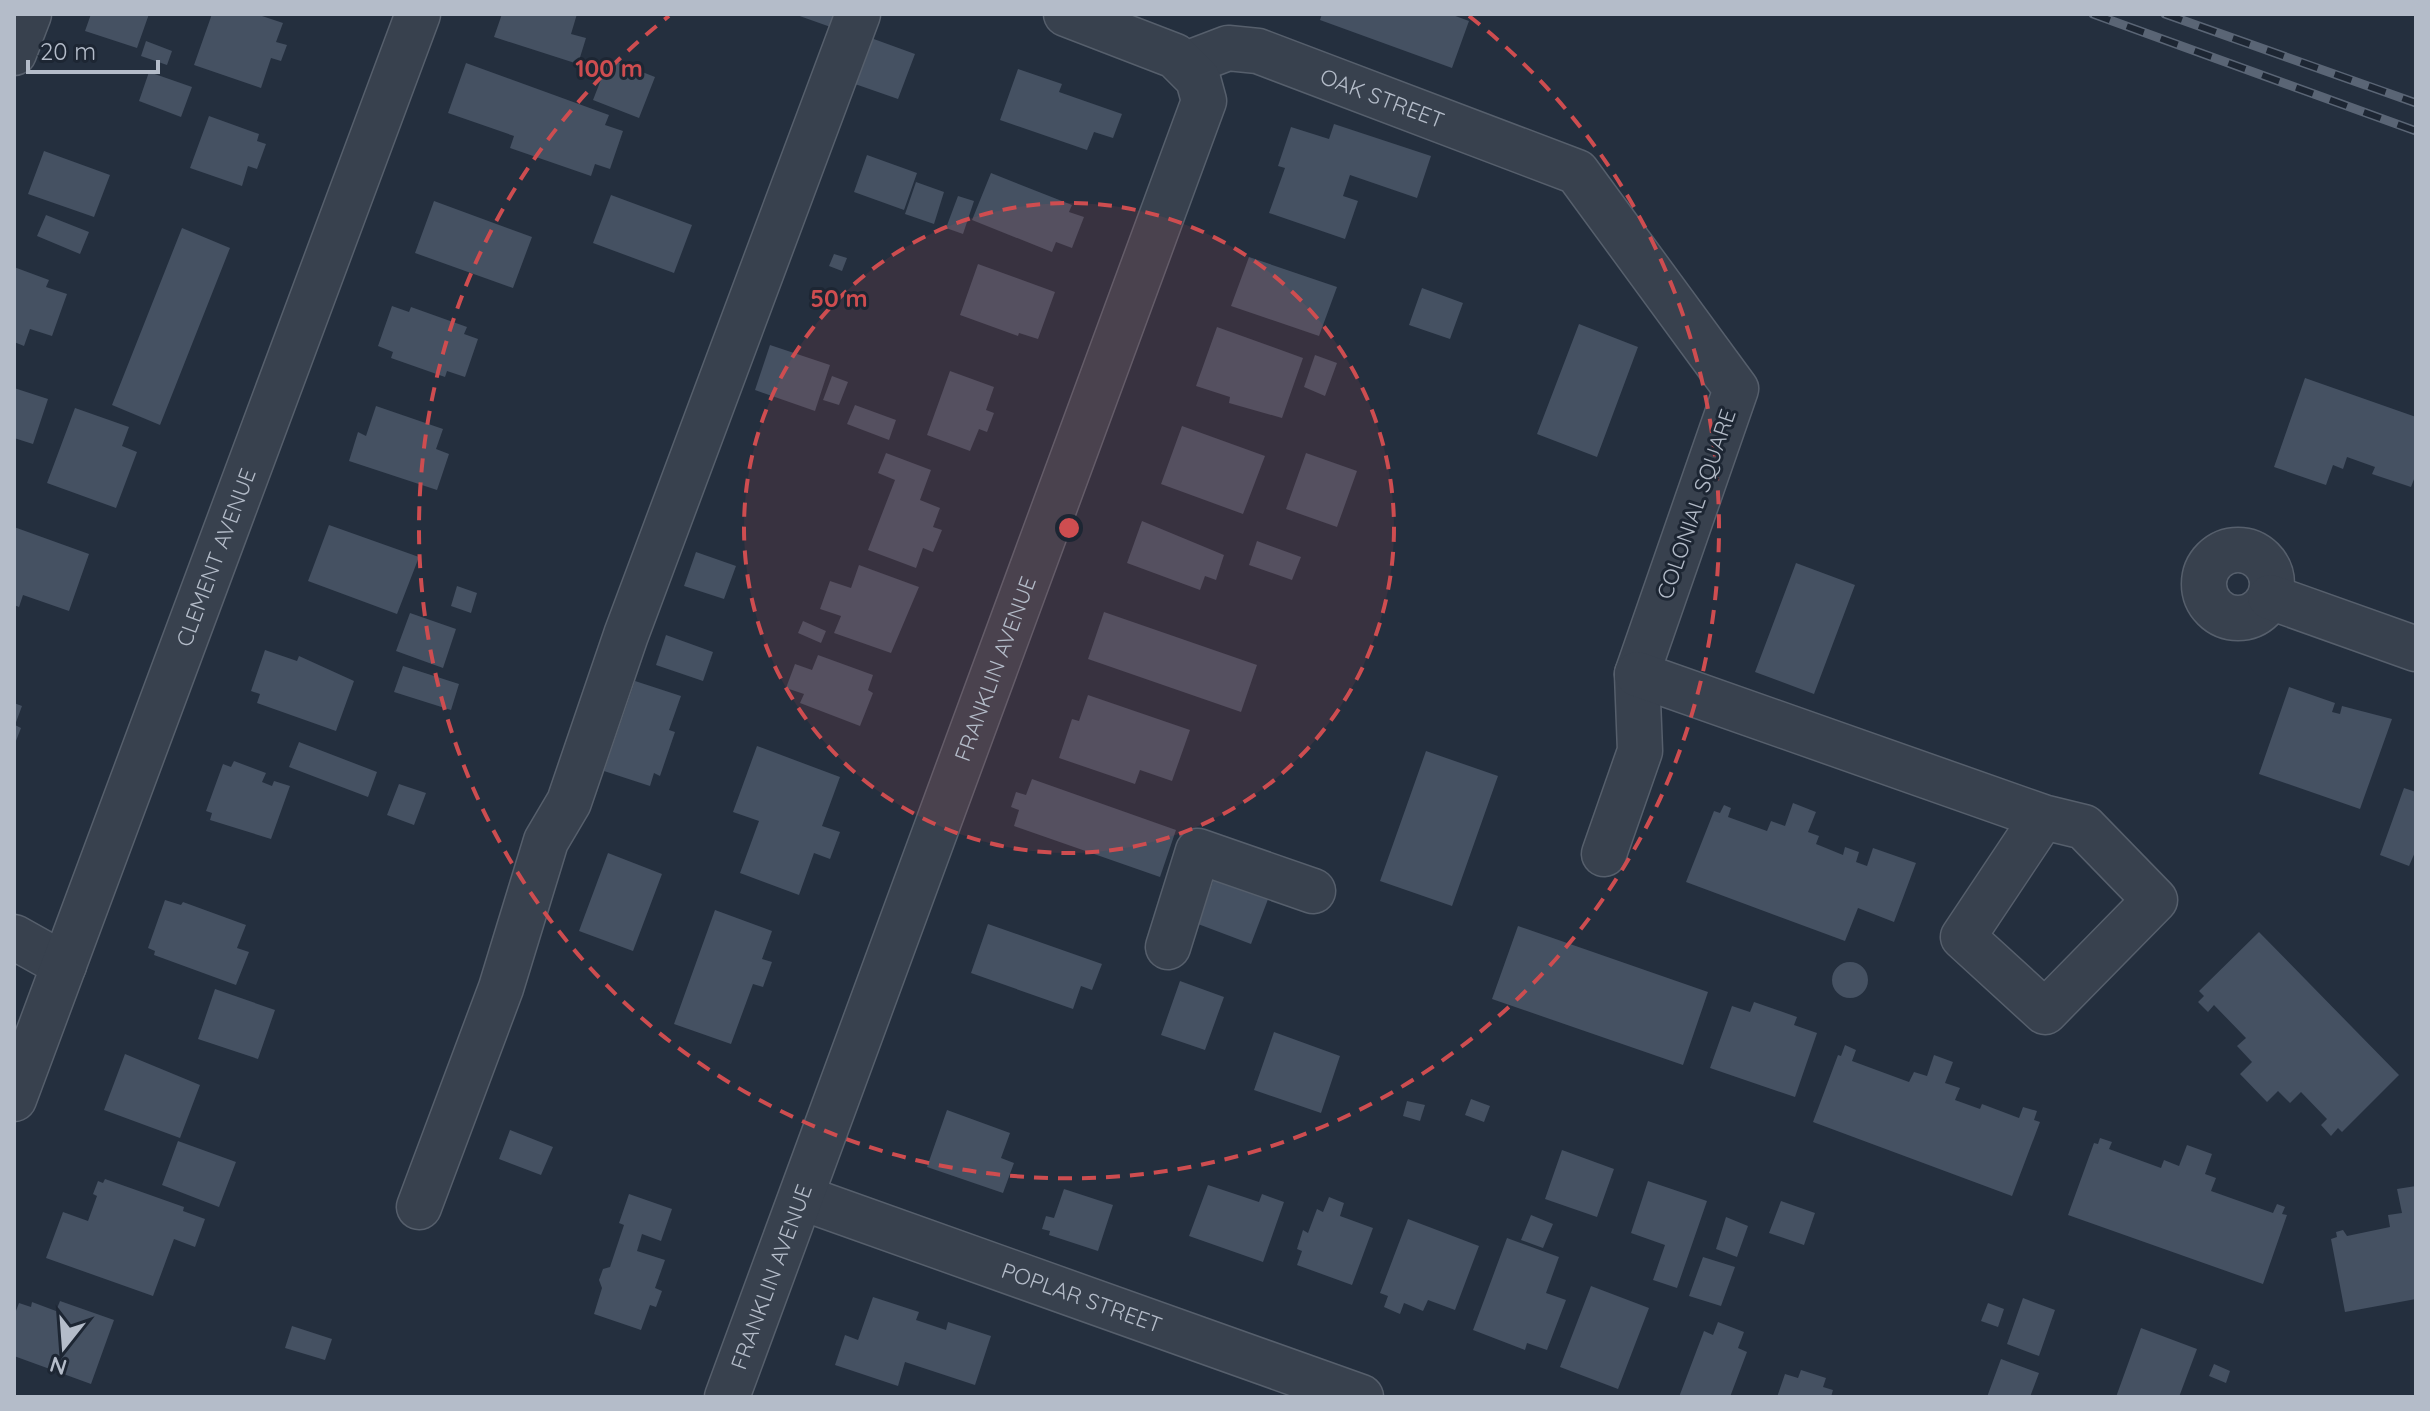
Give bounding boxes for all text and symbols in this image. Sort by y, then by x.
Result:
scale bar [28,24,158,74]
text: 20 m [40,36,96,66]
text: 100 m [575,53,643,83]
street label: OAK STREET [1316,62,1448,134]
text: 50 m [810,283,868,313]
street label: COLONIAL SQUARE [1650,405,1742,603]
street label: CLEMENT AVENUE [170,464,262,650]
centre of rings [1055,514,1083,542]
street label: FRANKLIN AVENUE [948,572,1042,765]
street label: FRANKLIN AVENUE [724,1180,818,1373]
street label: POPLAR STREET [998,1256,1166,1339]
north arrow [24,1307,104,1387]
text: N [46,1350,70,1382]

